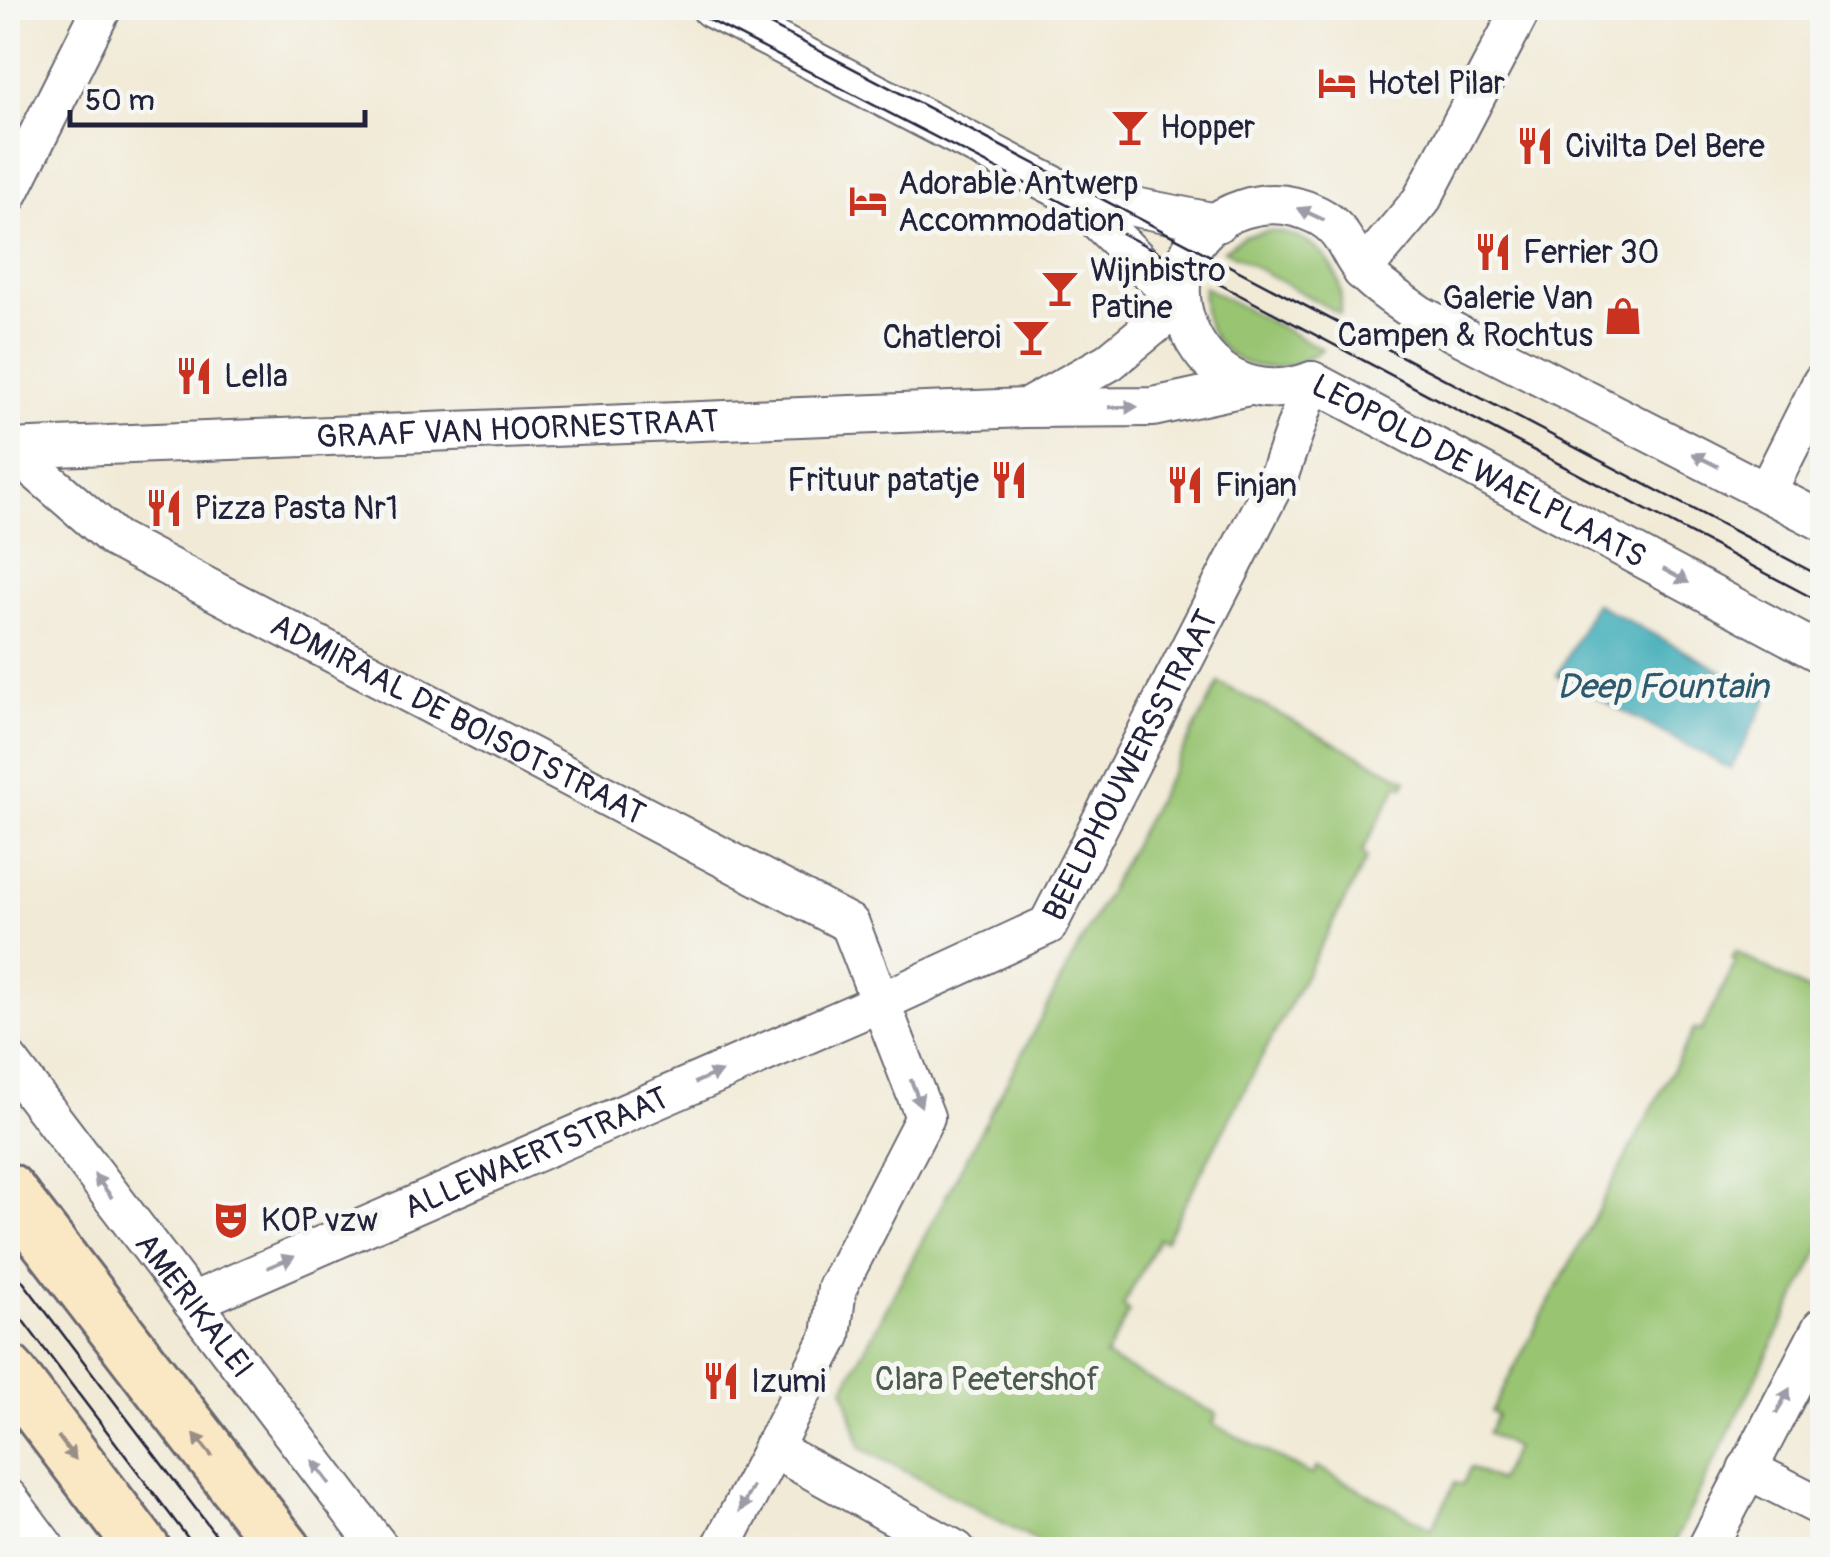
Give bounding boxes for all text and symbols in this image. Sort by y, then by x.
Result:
hotel icon: Hotel Pilar [1316,62,1358,104]
place label: Hotel Pilar [1367,64,1506,104]
scale bar [70,65,365,127]
text: 50 m [85,82,155,119]
bar icon: Hopper [1109,106,1151,148]
place label: Hopper [1160,108,1256,148]
restaurant icon: Civilta Del Bere [1514,125,1556,167]
place label: Civilta Del Bere [1565,127,1765,167]
place label: Adorable Antwerp Accommodation [898,164,1139,241]
hotel icon: Adorable Antwerp Accommodation [847,180,889,222]
one-way arrow [1296,206,1326,222]
restaurant icon: Ferrier 30 [1472,231,1514,273]
place label: Ferrier 30 [1523,233,1659,273]
place label: Wijnbistro Patine [1090,251,1226,328]
bar icon: Wijnbistro Patine [1039,267,1081,309]
place label: Galerie Van Campen & Rochtus [1337,279,1593,356]
shop icon: Galerie Van Campen & Rochtus [1602,295,1644,337]
bar icon: Chatleroi [1010,316,1052,358]
place label: Chatleroi [882,318,1001,358]
restaurant icon: Lella [173,355,215,397]
place label: Lella [224,357,288,397]
street label: LEOPOLD DE WAELPLAATS [1304,366,1653,577]
one-way arrow [1107,399,1139,415]
street label: GRAAF VAN HOORNESTRAAT [315,401,720,458]
one-way arrow [1690,452,1719,469]
restaurant icon: Frituur patatje [988,459,1030,501]
place label: Frituur patatje [787,461,979,501]
restaurant icon: Finjan [1164,464,1206,506]
place label: Finjan [1215,466,1297,506]
restaurant icon: Pizza Pasta Nr1 [143,487,185,529]
place label: Pizza Pasta Nr1 [194,489,398,529]
one-way arrow [1661,568,1690,585]
street label: BEELDHOUWERSSTRAAT [1035,603,1227,928]
street label: ADMIRAAL DE BOISOTSTRAAT [263,605,652,834]
water label: Deep Fountain [1557,665,1771,709]
one-way arrow [693,1069,722,1085]
street label: ALLEWAERTSTRAAT [398,1078,675,1228]
one-way arrow [909,1079,924,1109]
one-way arrow [93,1173,114,1199]
theatre icon: KOP vzw [210,1199,252,1241]
place label: KOP vzw [261,1201,378,1241]
street label: AMERIKALEI [126,1225,262,1386]
one-way arrow [266,1254,296,1270]
restaurant icon: Izumi [700,1360,742,1402]
park label: Clara Peetershof [875,1360,1099,1400]
place label: Izumi [751,1362,826,1402]
one-way arrow [1774,1386,1791,1415]
one-way arrow [194,1432,214,1458]
one-way arrow [56,1435,76,1461]
one-way arrow [312,1459,332,1485]
one-way arrow [738,1484,755,1513]

